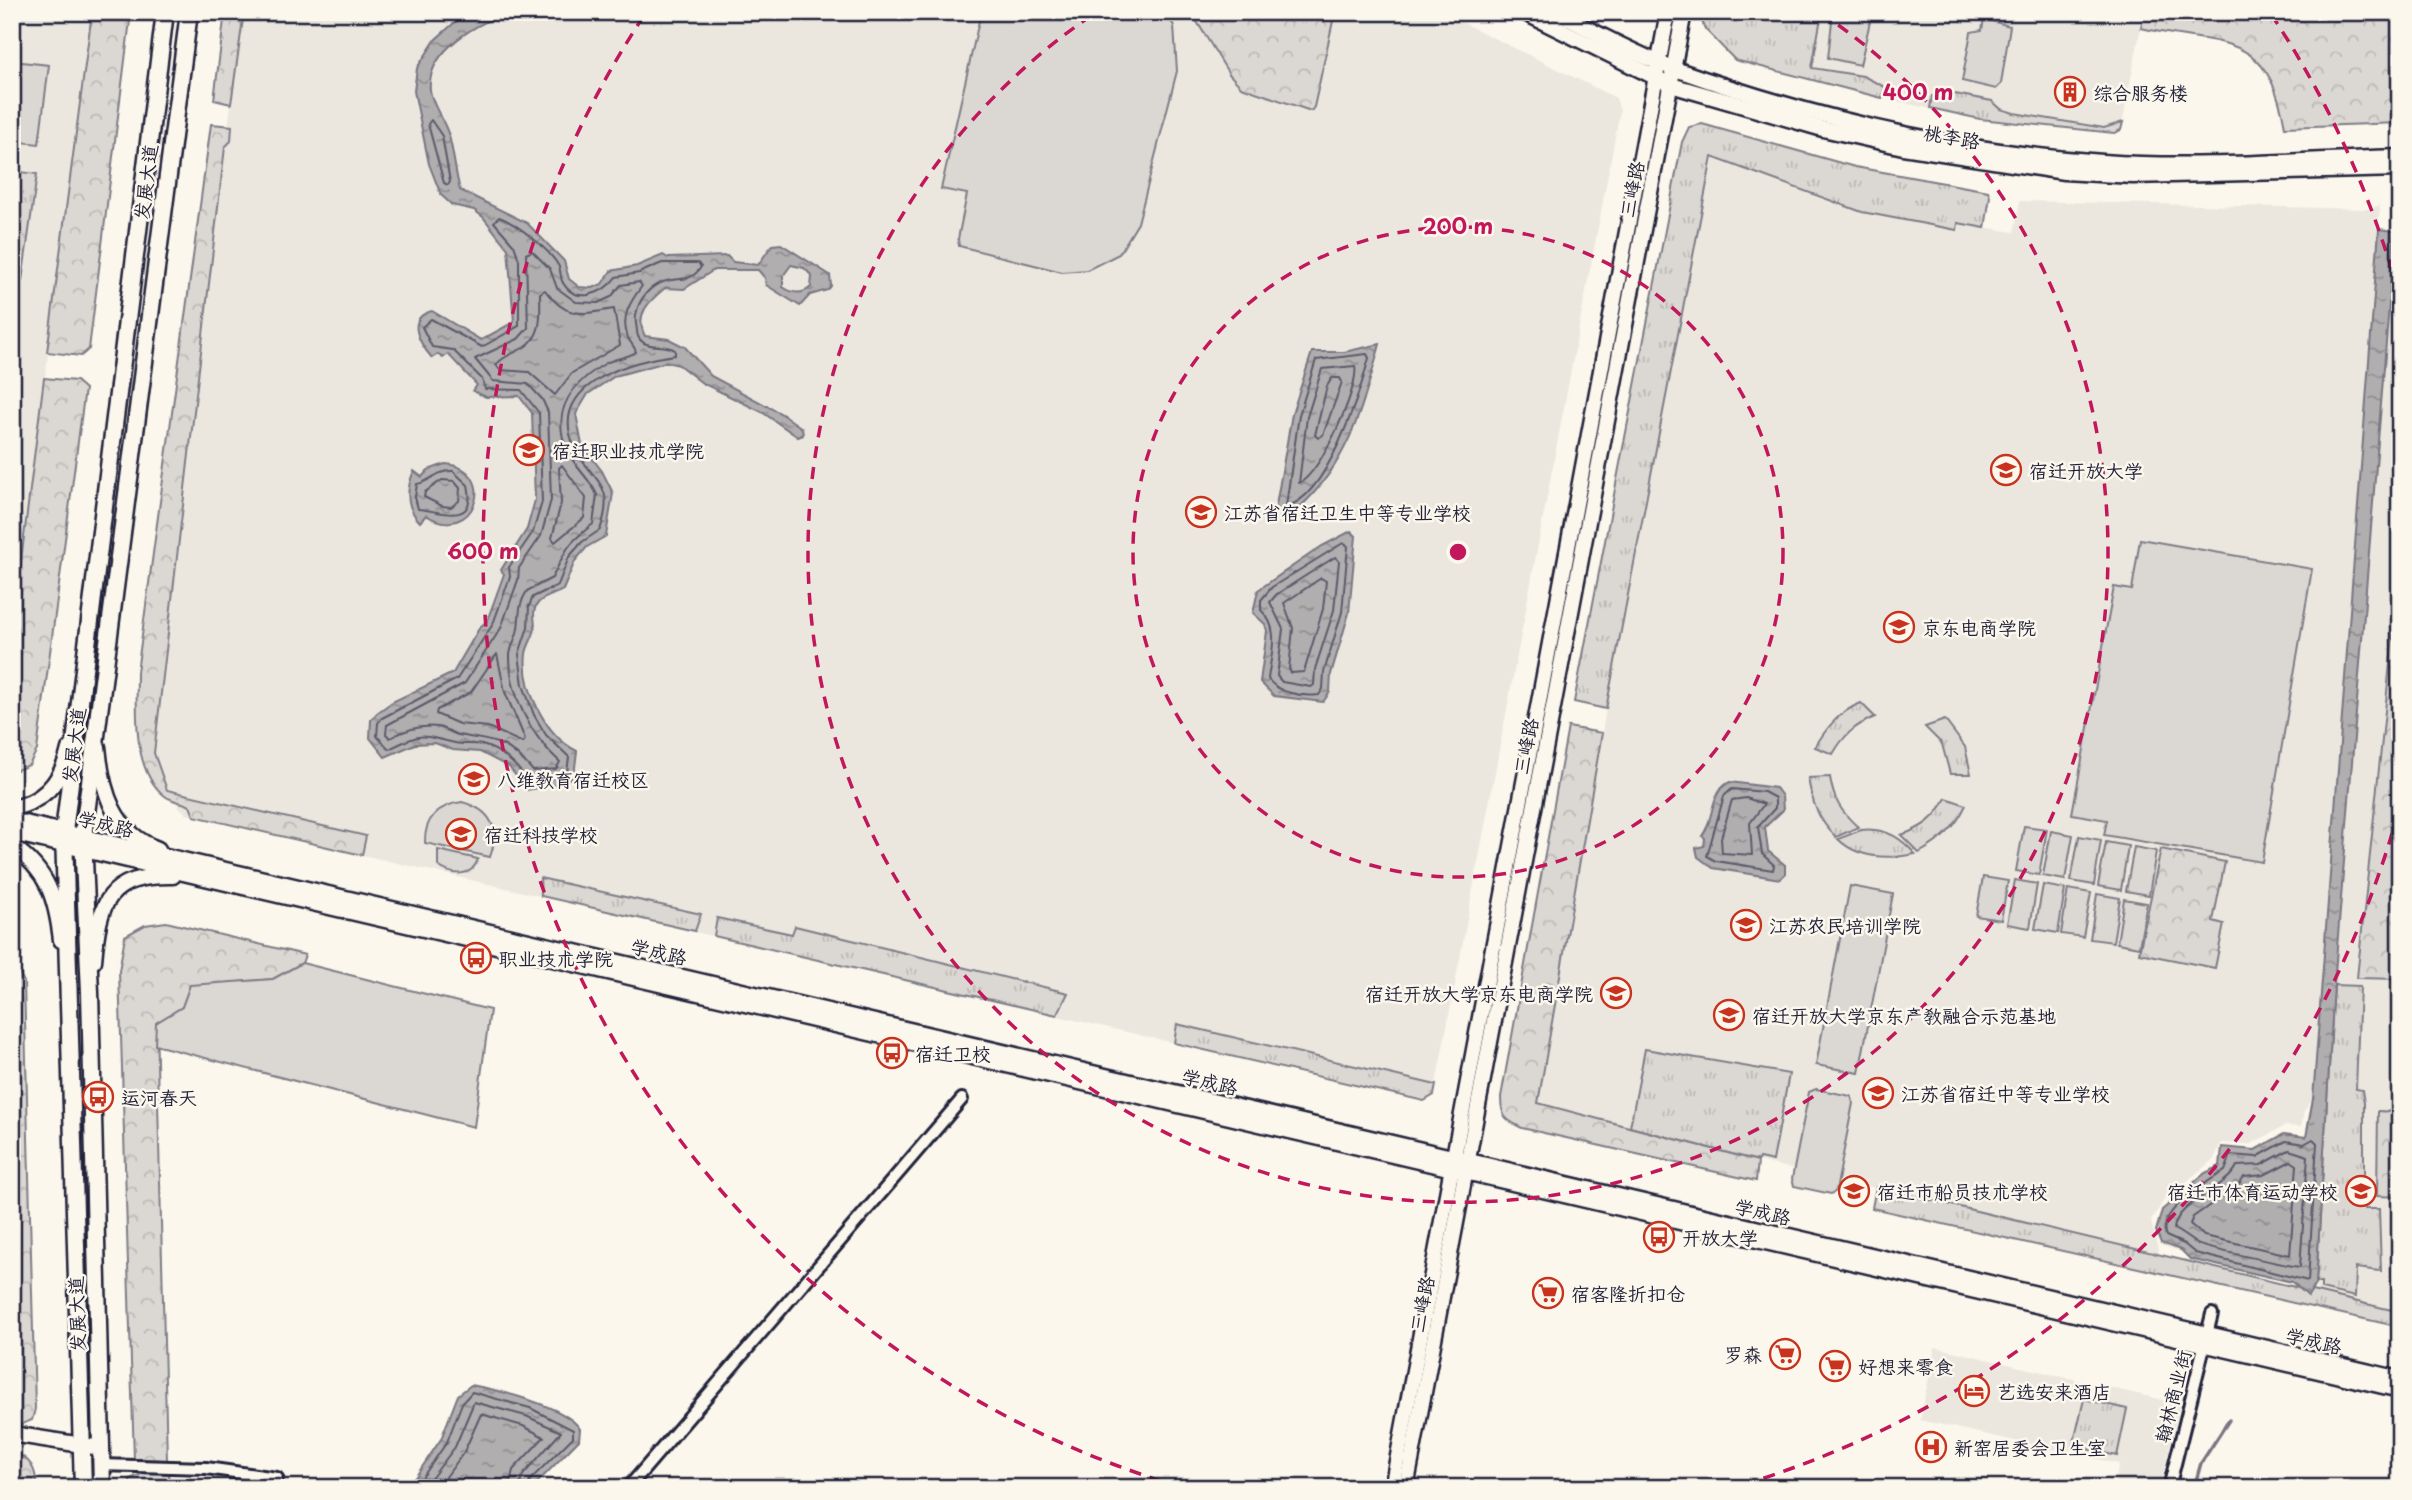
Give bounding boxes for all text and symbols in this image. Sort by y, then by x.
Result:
text: 400 m [1883,75,1953,107]
building icon: 综合服务楼 [2053,75,2087,109]
place label: 综合服务楼 [2093,78,2188,106]
street label: 桃李路 [1921,117,1983,155]
street label: 发展大道 [126,143,164,221]
street label: 三峰路 [1612,158,1650,220]
text: 200 m [1423,209,1493,241]
school or university icon: 宿迁职业技术学院 [512,433,546,467]
place label: 宿迁职业技术学院 [552,436,704,464]
school or university icon: 宿迁开放大学 [1989,453,2023,487]
place label: 宿迁开放大学 [2029,456,2143,484]
school or university icon: 江苏省宿迁卫生中等专业学校 [1184,495,1218,529]
place label: 江苏省宿迁卫生中等专业学校 [1224,498,1471,526]
text: 600 m [447,534,519,566]
centre of rings [1446,540,1470,564]
school or university icon: 京东电商学院 [1882,610,1916,644]
place label: 京东电商学院 [1922,613,2036,641]
street label: 发展大道 [54,706,92,784]
street label: 三峰路 [1506,715,1544,777]
school or university icon: 八维教育宿迁校区 [457,762,491,796]
place label: 八维教育宿迁校区 [497,765,649,793]
street label: 学成路 [75,803,137,843]
school or university icon: 宿迁科技学校 [444,817,478,851]
place label: 宿迁科技学校 [484,820,598,848]
school or university icon: 江苏农民培训学院 [1729,908,1763,942]
place label: 江苏农民培训学院 [1769,911,1921,939]
street label: 学成路 [628,931,690,971]
bus stop icon: 职业技术学院 [459,941,493,975]
place label: 职业技术学院 [499,944,613,972]
school or university icon: 宿迁开放大学京东电商学院 [1599,976,1633,1010]
place label: 宿迁开放大学京东电商学院 [1365,979,1593,1007]
school or university icon: 宿迁开放大学京东产教融合示范基地 [1712,998,1746,1032]
place label: 宿迁开放大学京东产教融合示范基地 [1752,1001,2056,1029]
bus stop icon: 宿迁卫校 [875,1036,909,1070]
place label: 宿迁卫校 [915,1039,991,1067]
street label: 学成路 [1179,1061,1241,1101]
school or university icon: 江苏省宿迁中等专业学校 [1861,1076,1895,1110]
place label: 江苏省宿迁中等专业学校 [1901,1079,2110,1107]
bus stop icon: 运河春天 [81,1080,115,1114]
place label: 运河春天 [121,1083,197,1111]
school or university icon: 宿迁市船员技术学校 [1837,1174,1871,1208]
school or university icon: 宿迁市体育运动学校 [2344,1174,2378,1208]
place label: 宿迁市船员技术学校 [1877,1177,2048,1205]
place label: 宿迁市体育运动学校 [2167,1177,2338,1205]
street label: 学成路 [1732,1191,1794,1231]
bus stop icon: 开放大学 [1642,1220,1676,1254]
place label: 开放大学 [1682,1223,1758,1251]
street label: 三峰路 [1402,1273,1440,1335]
street label: 发展大道 [61,1276,91,1352]
supermarket icon: 宿客隆折扣仓 [1531,1276,1565,1310]
place label: 宿客隆折扣仓 [1571,1279,1685,1307]
street label: 学成路 [2283,1320,2345,1360]
supermarket icon: 罗森 [1768,1337,1802,1371]
place label: 罗森 [1724,1340,1762,1368]
street label: 翰林商业街 [2147,1347,2197,1445]
supermarket icon: 好想来零食 [1818,1349,1852,1383]
place label: 好想来零食 [1858,1352,1953,1380]
hotel icon: 艺选安来酒店 [1957,1374,1991,1408]
place label: 艺选安来酒店 [1997,1377,2111,1405]
hospital icon: 新窑居委会卫生室 [1914,1430,1948,1464]
place label: 新窑居委会卫生室 [1954,1433,2106,1461]

